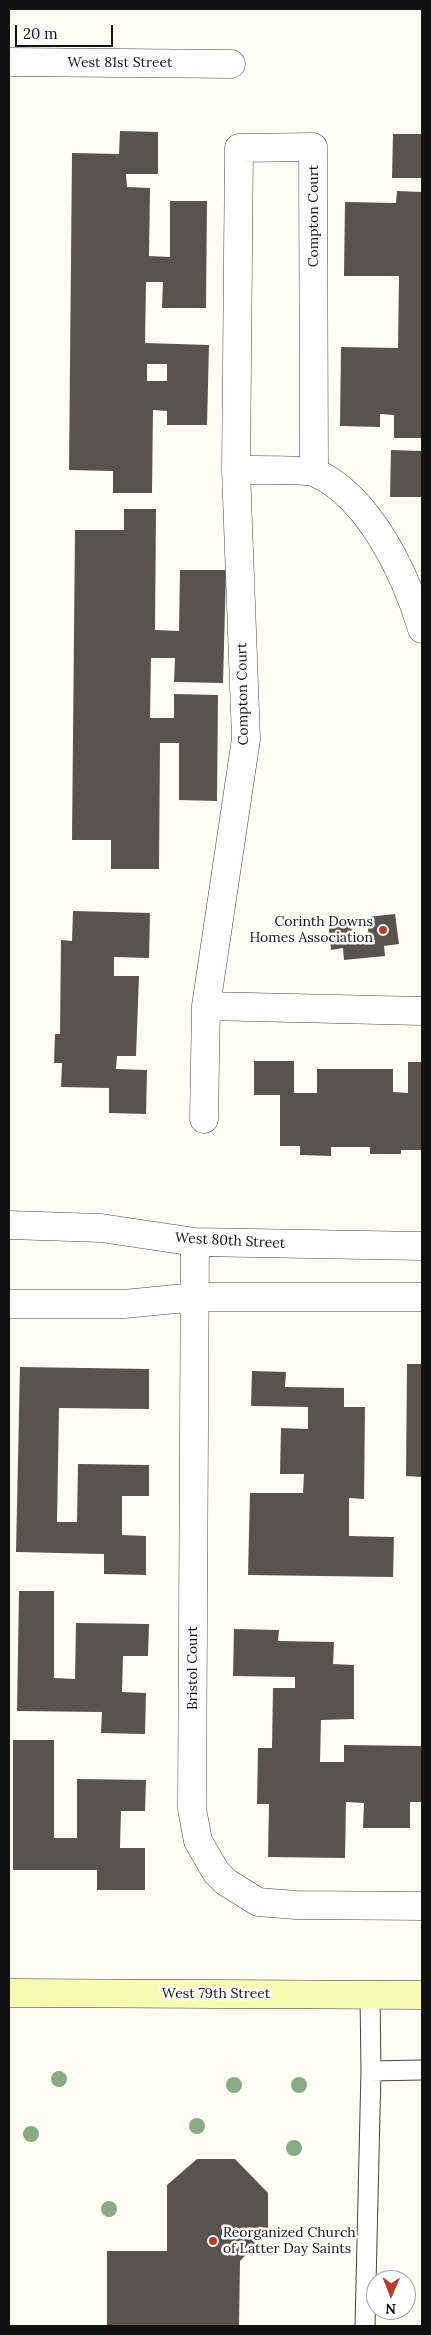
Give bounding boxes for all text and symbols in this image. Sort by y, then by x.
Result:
scale bar [18,15,115,47]
text: 20 m [23,24,58,43]
street label: West 81st Street [68,55,172,71]
street label: Compton Court [306,165,322,267]
street label: Compton Court [234,643,252,745]
place label: Corinth Downs Homes Association [249,914,373,946]
marker: Corinth Downs Homes Association [377,924,389,936]
street label: West 80th Street [174,1230,286,1252]
street label: Bristol Court [185,1626,201,1710]
street label: West 79th Street [162,1986,270,2002]
place label: Reorganized Church of Latter Day Saints [223,2225,356,2258]
marker: Reorganized Church of Latter Day Saints [207,2235,219,2247]
north arrow [366,2270,416,2320]
text: N [385,2300,396,2318]

